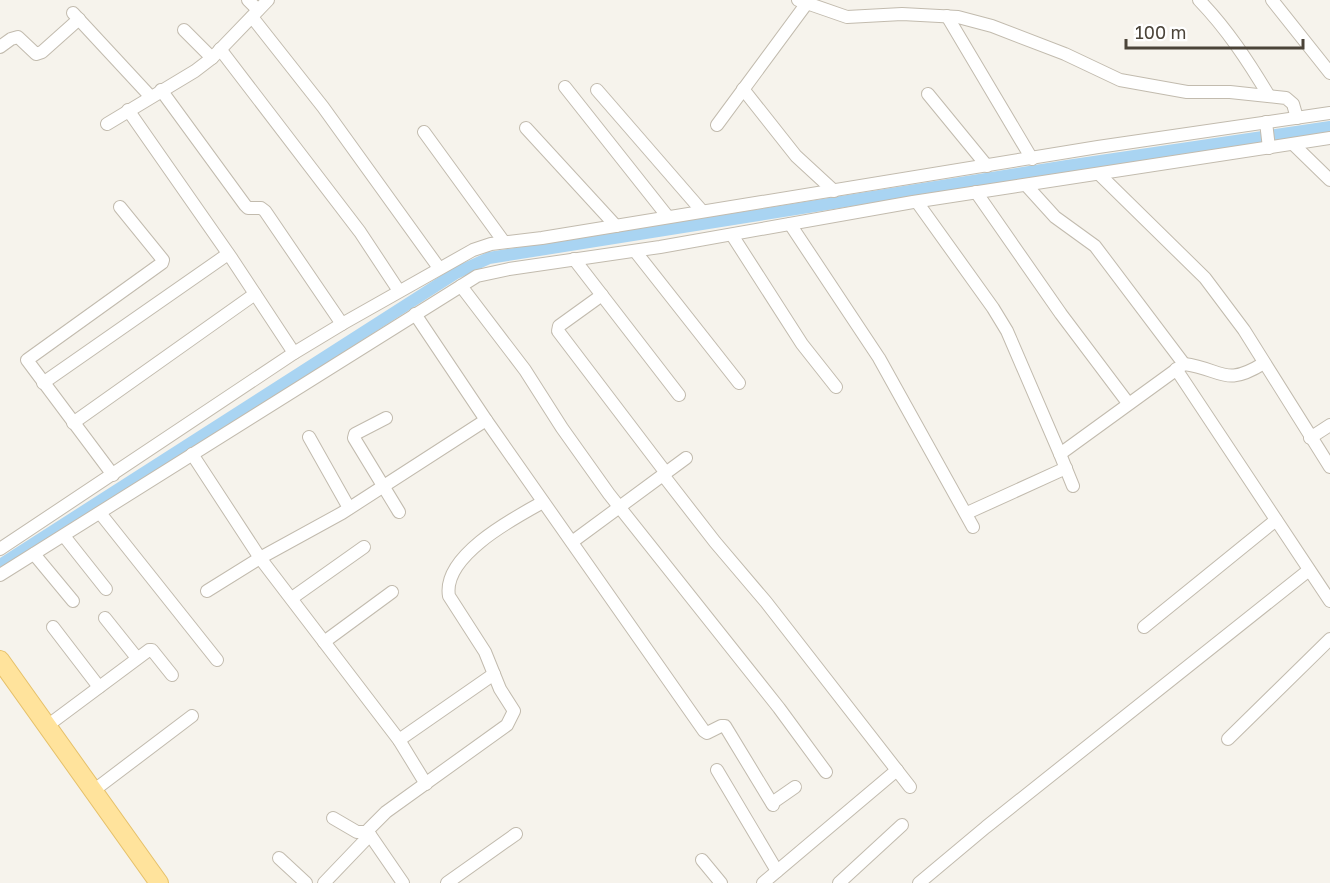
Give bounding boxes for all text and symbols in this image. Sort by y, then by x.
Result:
scale bar [1126,12,1303,50]
text: 100 m [1135,21,1186,43]

